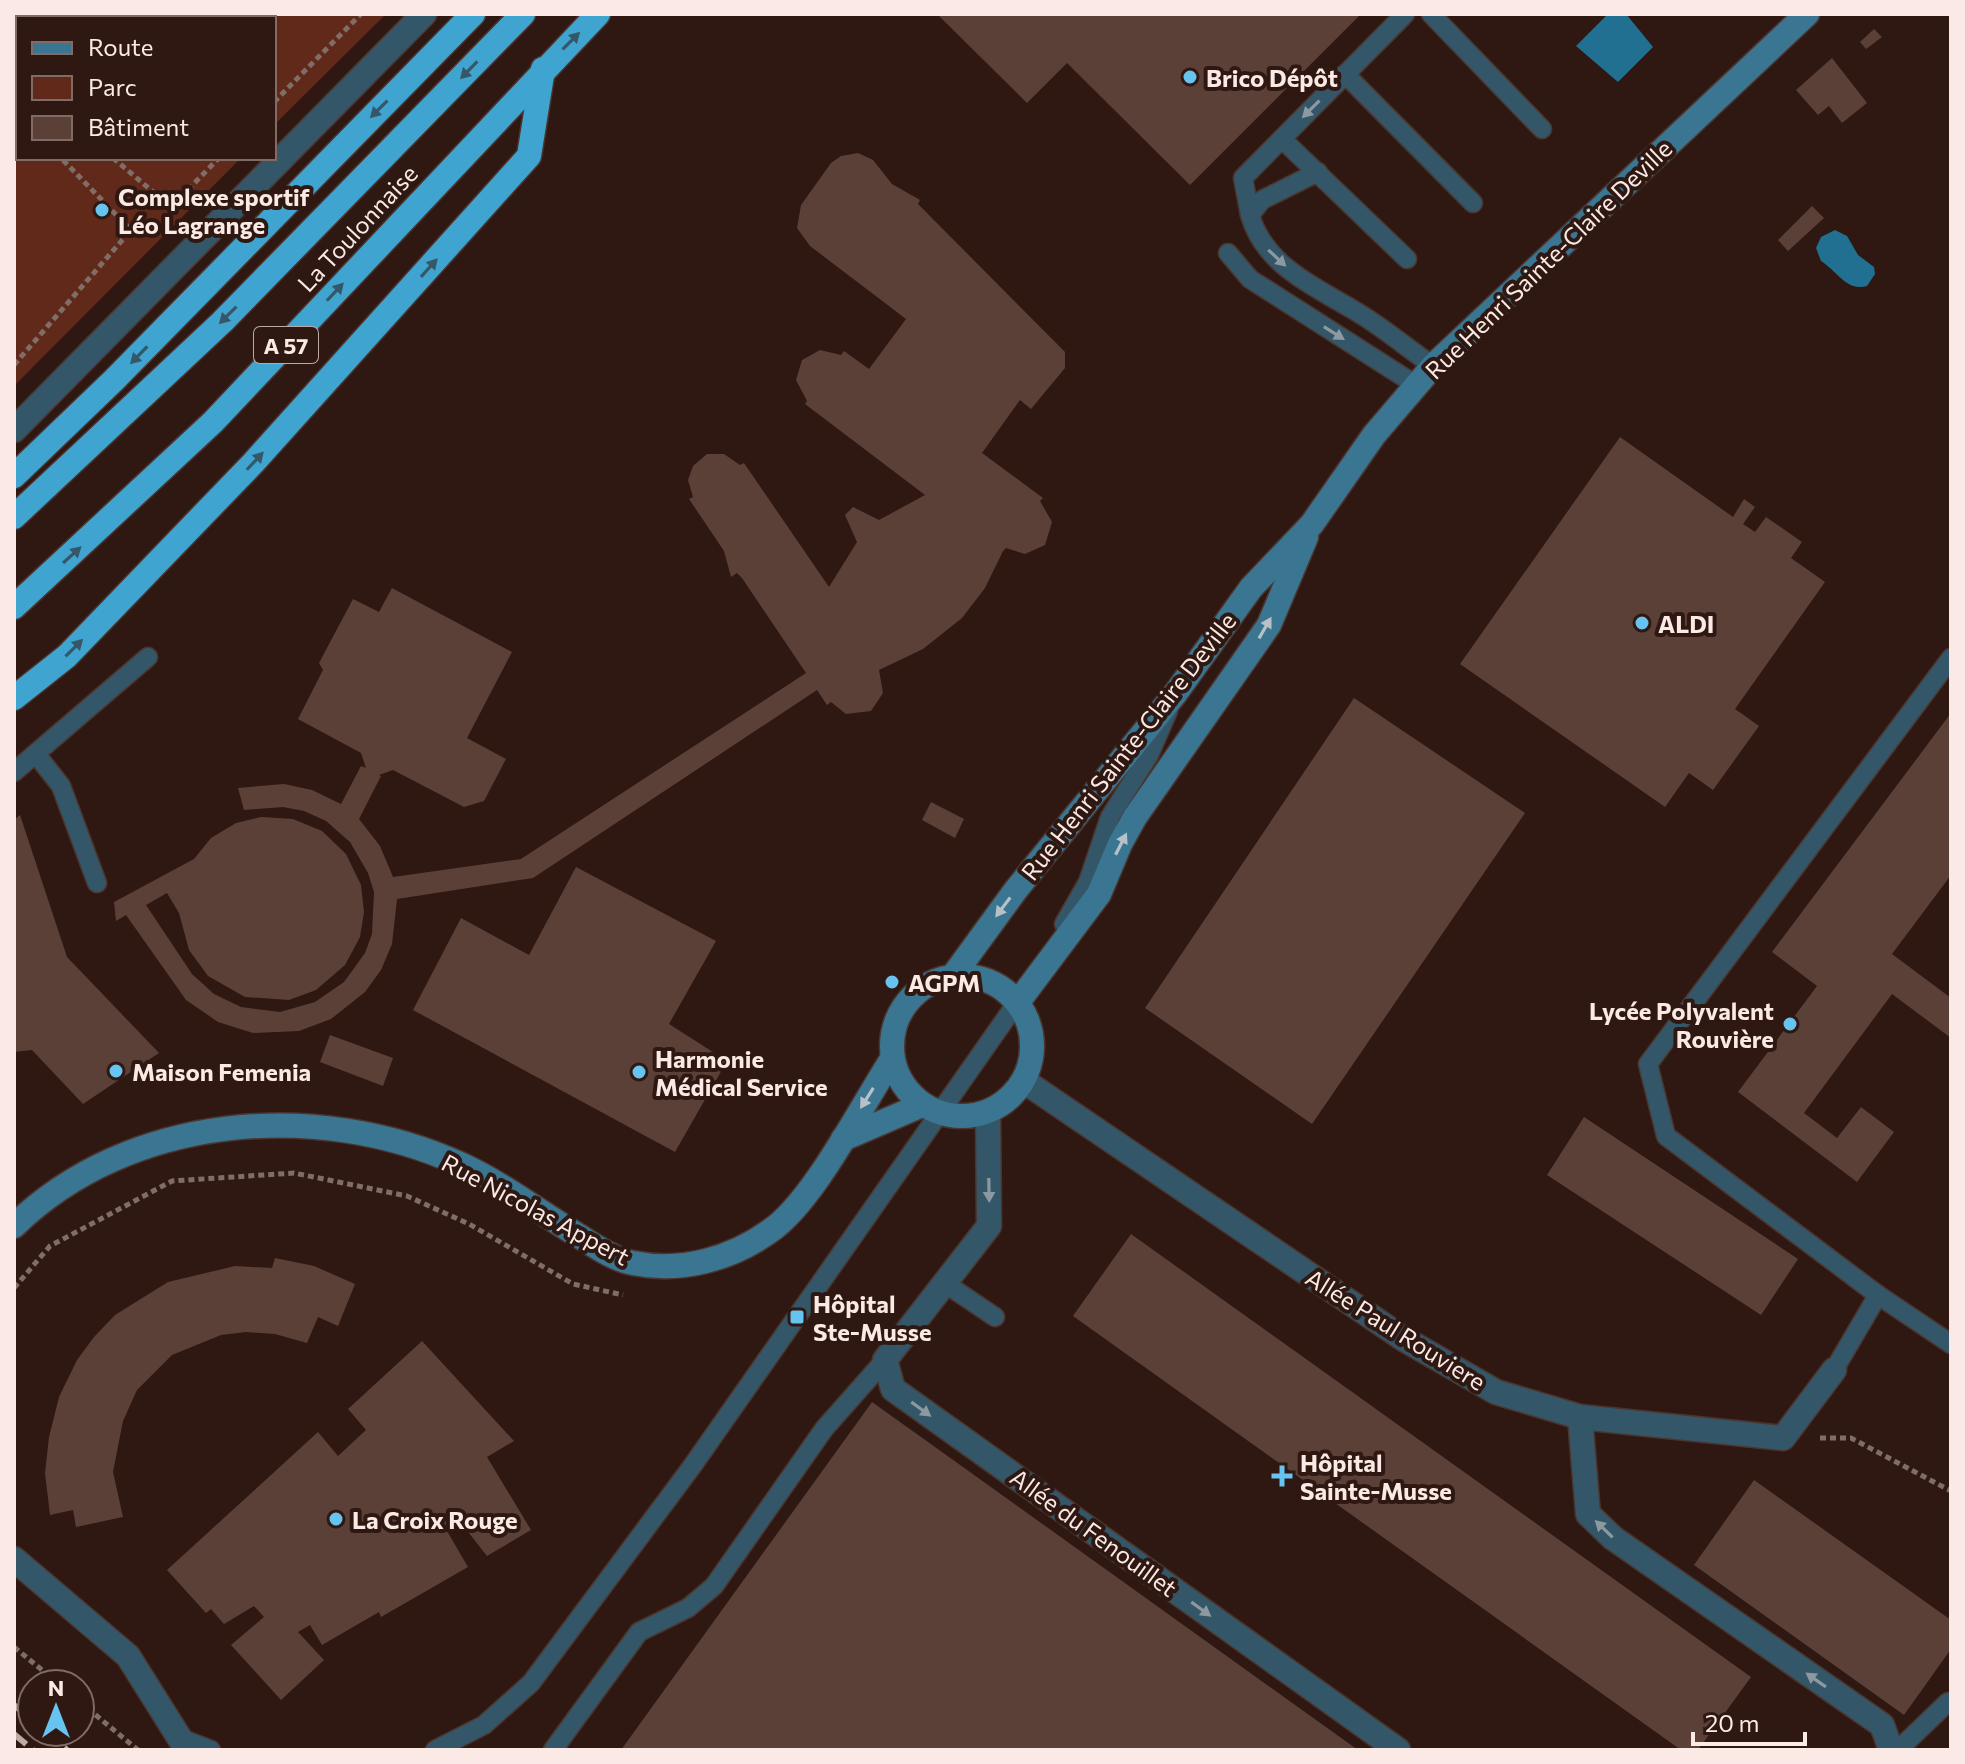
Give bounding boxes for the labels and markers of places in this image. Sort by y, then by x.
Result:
place label: Brico Dépôt [1206,63,1338,92]
marker: Brico Dépôt [1181,68,1199,86]
place label: Complexe sportif Léo Lagrange [118,182,310,239]
marker: Complexe sportif Léo Lagrange [93,201,111,219]
place label: ALDI [1658,609,1714,638]
marker: ALDI [1633,614,1651,632]
place label: AGPM [908,968,980,997]
marker: AGPM [883,973,901,991]
place label: Lycée Polyvalent Rouvière [1589,996,1774,1053]
marker: Lycée Polyvalent Rouvière [1781,1015,1799,1033]
place label: Harmonie Médical Service [655,1044,828,1101]
place label: Maison Femenia [132,1057,311,1086]
marker: Maison Femenia [107,1062,125,1080]
marker: Harmonie Médical Service [630,1063,648,1081]
place label: Hôpital Ste-Musse [813,1289,932,1346]
marker: Hôpital Ste-Musse [788,1308,806,1326]
place label: Hôpital Sainte-Musse [1300,1448,1452,1505]
marker: Hôpital Sainte-Musse [1271,1465,1293,1487]
place label: La Croix Rouge [352,1505,518,1534]
marker: La Croix Rouge [327,1510,345,1528]

